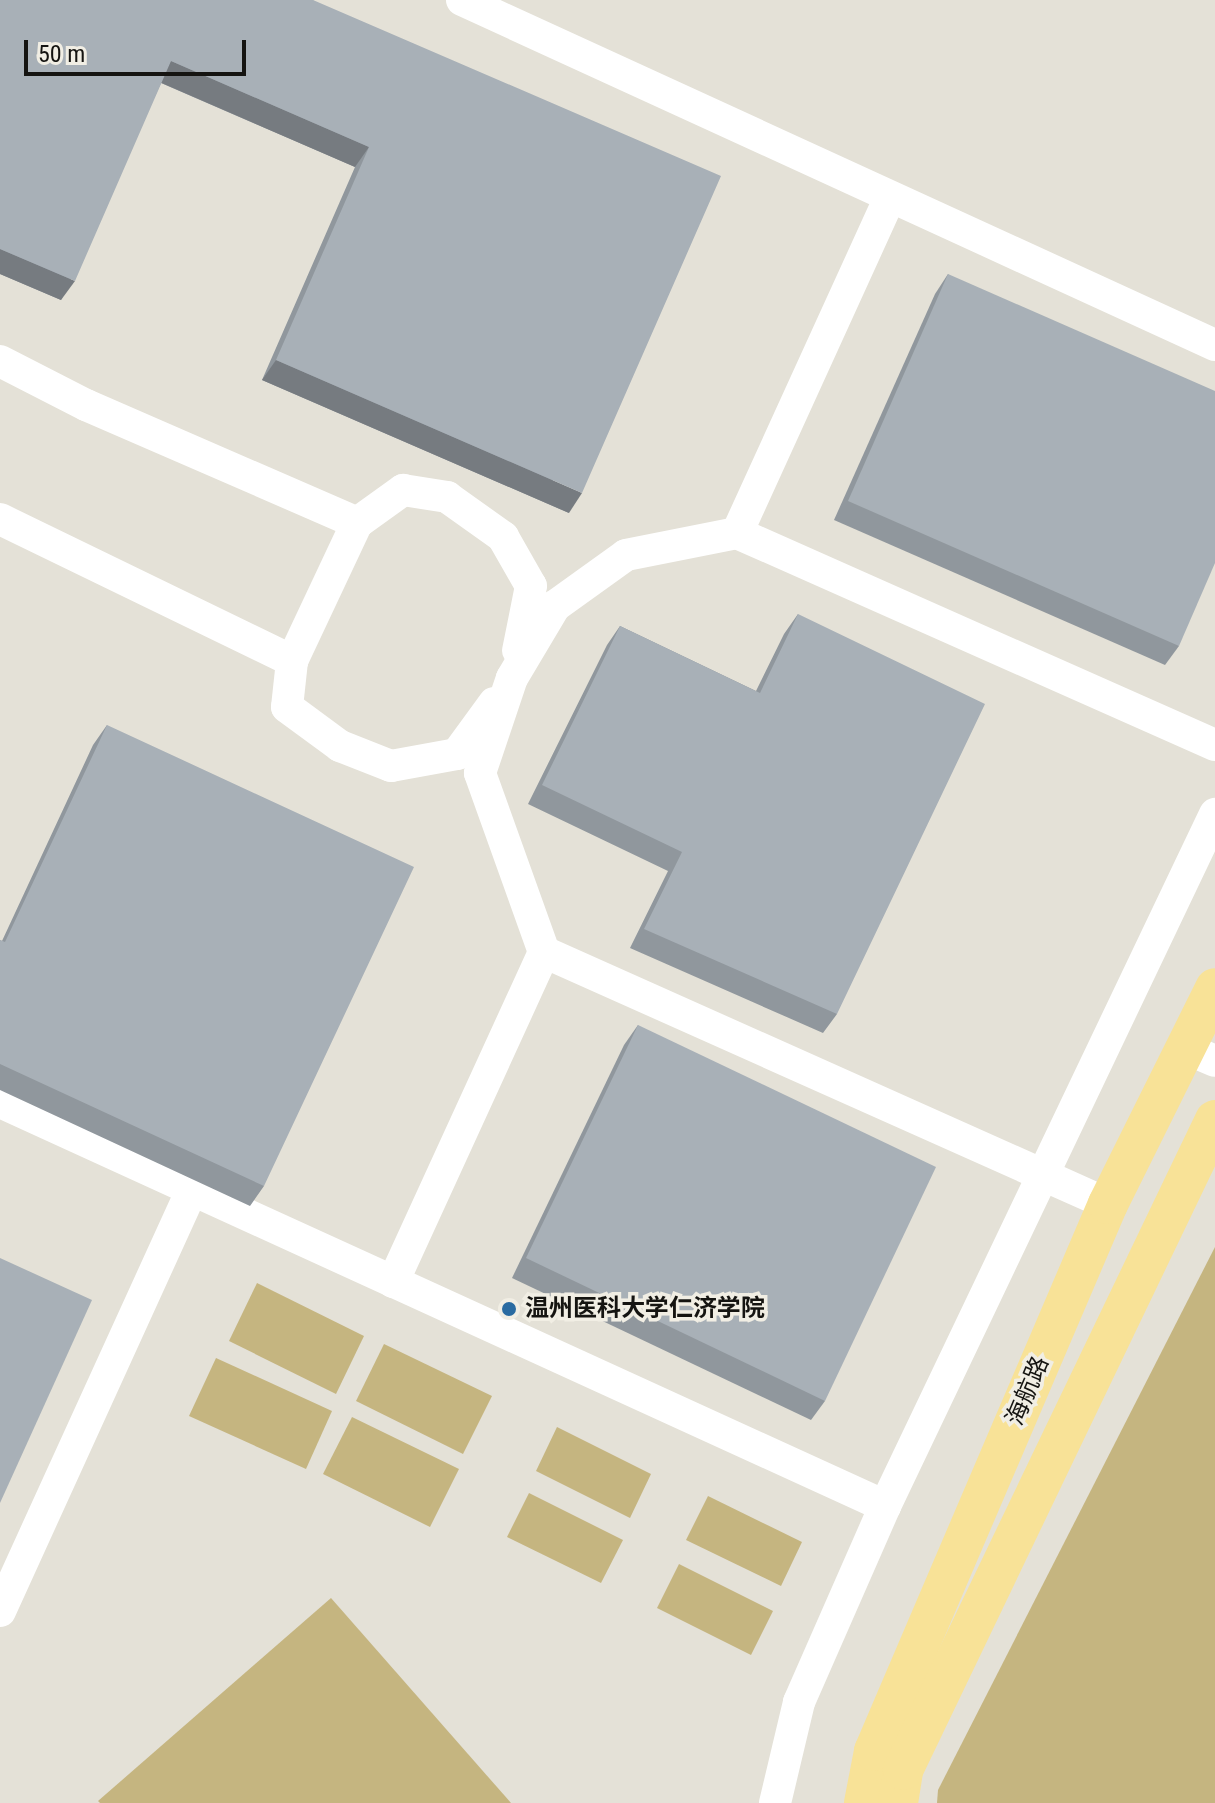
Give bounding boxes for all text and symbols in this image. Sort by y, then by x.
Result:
scale bar [28,24,250,74]
text: 50 m [38,40,85,68]
place label: 温州医科大学仁济学院 [525,1295,765,1323]
marker: 温州医科大学仁济学院 [500,1300,518,1318]
street label: 海航路 [1001,1352,1055,1430]

